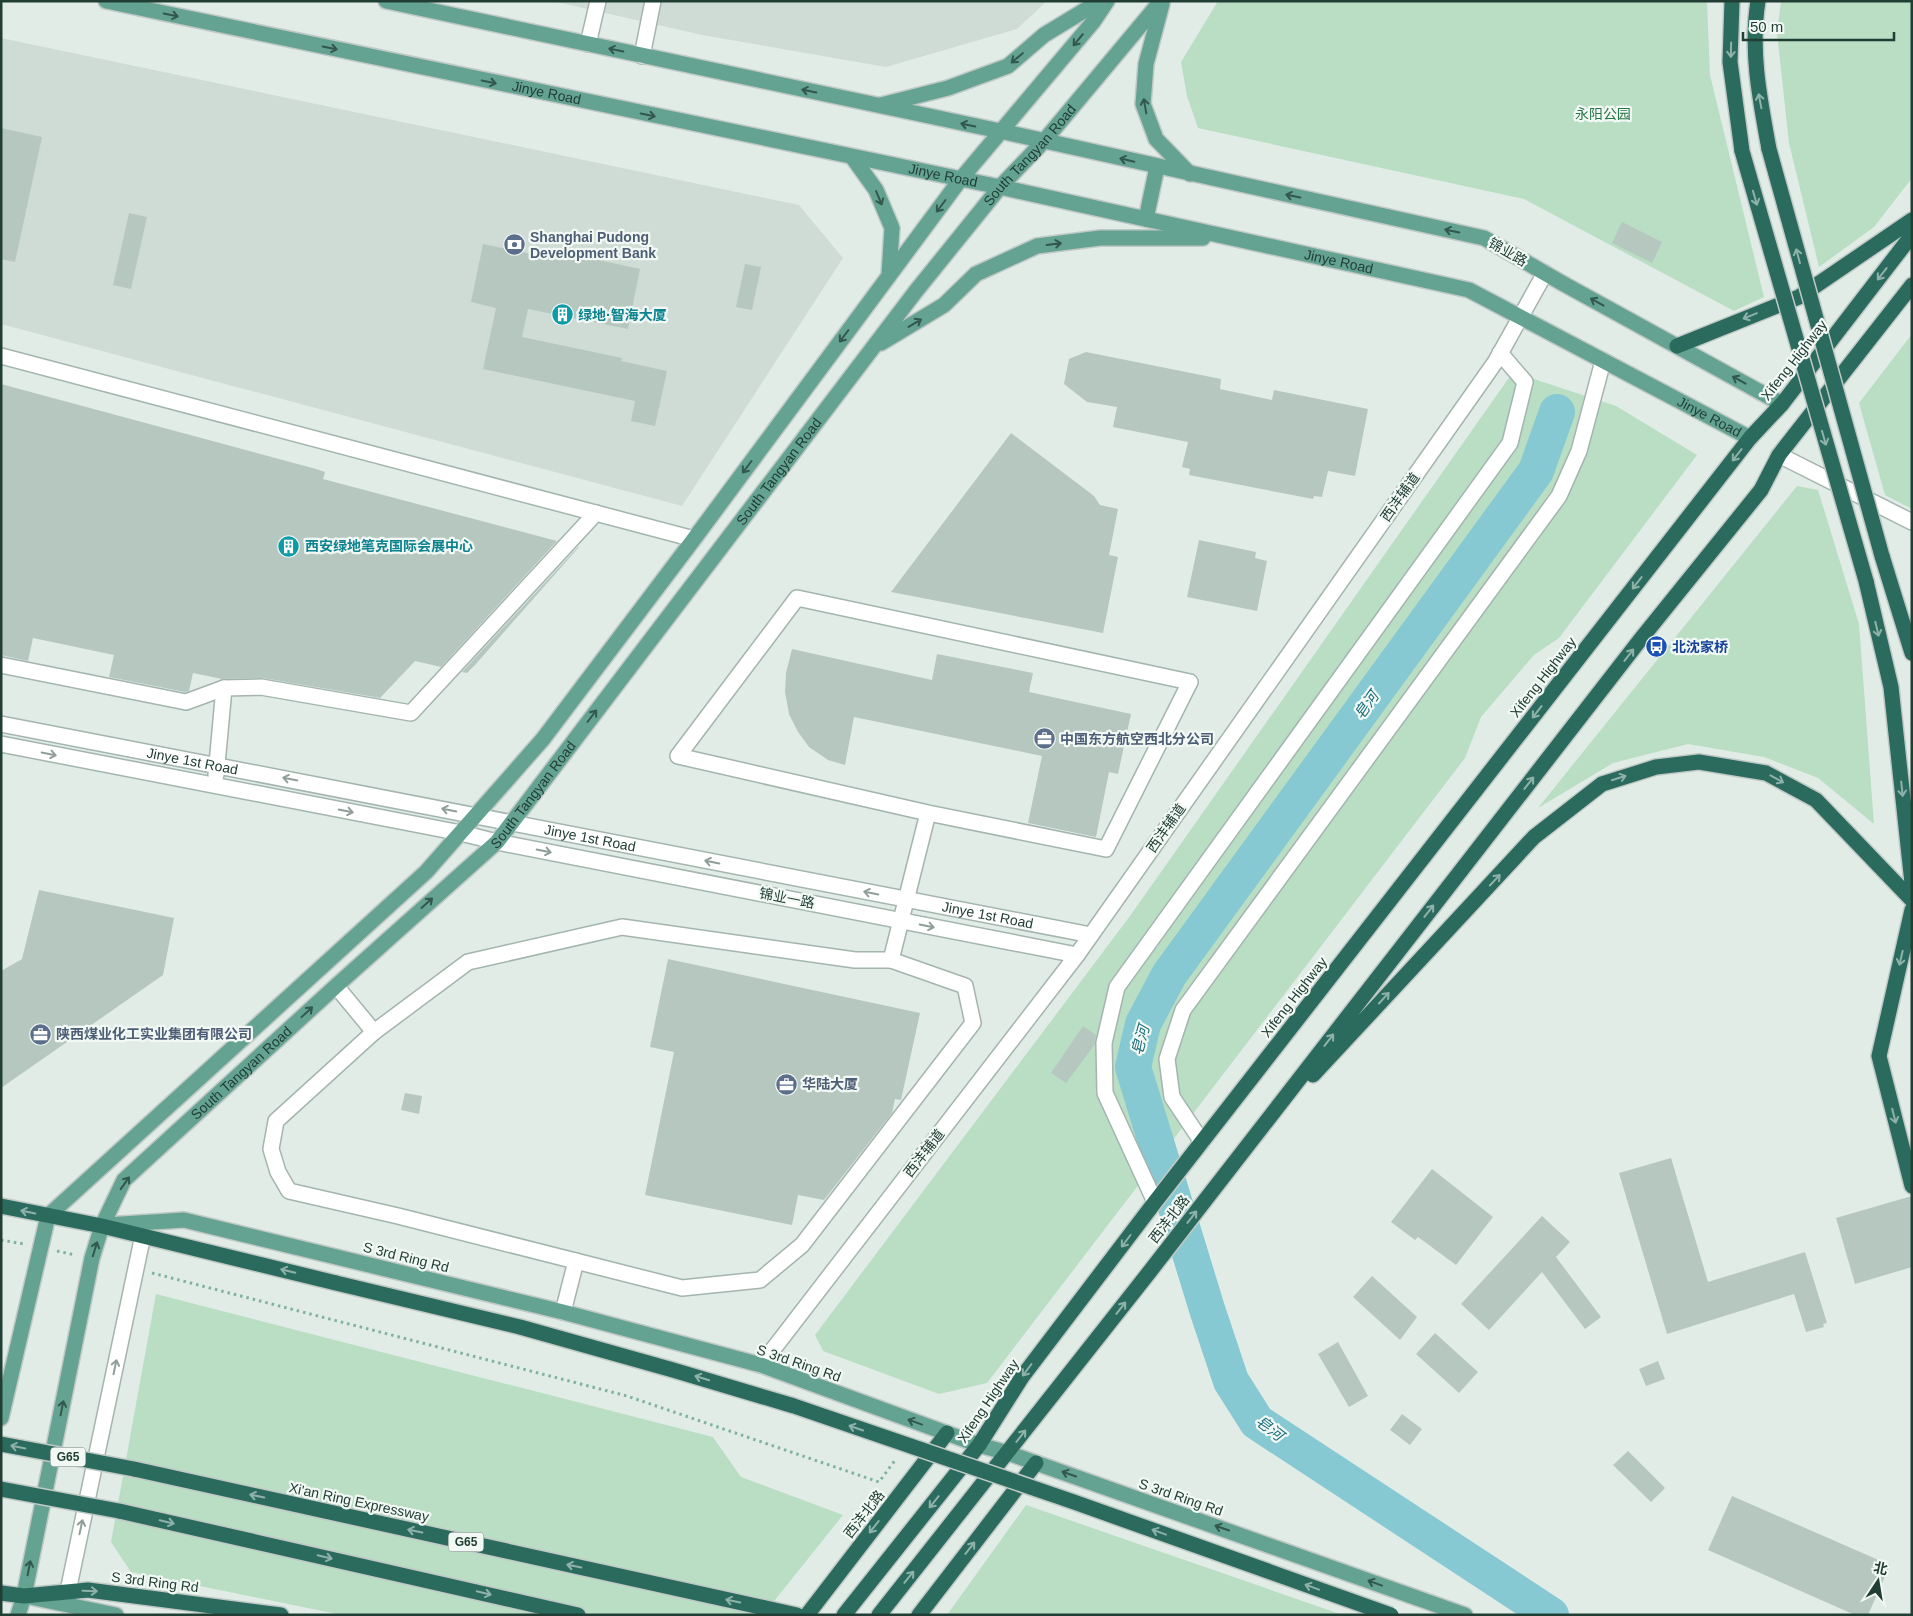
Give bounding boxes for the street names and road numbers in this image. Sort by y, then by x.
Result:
street label: Jinye Road [511,78,583,108]
street label: South Tangyan Road [980,101,1079,209]
street label: Jinye Road [907,160,979,190]
street label: 锦业路 [1486,235,1530,269]
street label: Jinye Road [1303,246,1375,277]
street label: Xifeng Highway [1758,317,1830,403]
street label: Jinye Road [1675,393,1744,440]
street label: South Tangyan Road [733,415,825,528]
street label: 西沣辅道 [1377,469,1423,525]
street label: Xifeng Highway [1507,634,1579,720]
street label: South Tangyan Road [487,738,579,852]
street label: Jinye 1st Road [145,744,239,778]
street label: 西沣辅道 [1143,800,1189,856]
street label: Jinye 1st Road [543,821,637,855]
street label: 锦业一路 [758,885,816,911]
street label: Jinye 1st Road [941,898,1035,932]
street label: Xifeng Highway [1258,954,1330,1040]
street label: South Tangyan Road [188,1023,295,1123]
street label: 西沣辅道 [900,1126,948,1180]
street label: 西沣北路 [1145,1192,1193,1246]
street label: S 3rd Ring Rd [361,1239,451,1275]
street label: S 3rd Ring Rd [755,1341,843,1385]
street label: Xifeng Highway [954,1356,1022,1446]
road number: G65 [50,1448,86,1466]
street label: S 3rd Ring Rd [1137,1475,1225,1519]
street label: Xi'an Ring Expressway [288,1479,430,1525]
street label: 西沣北路 [840,1487,888,1541]
road number: G65 [448,1532,484,1551]
street label: S 3rd Ring Rd [110,1569,200,1595]

